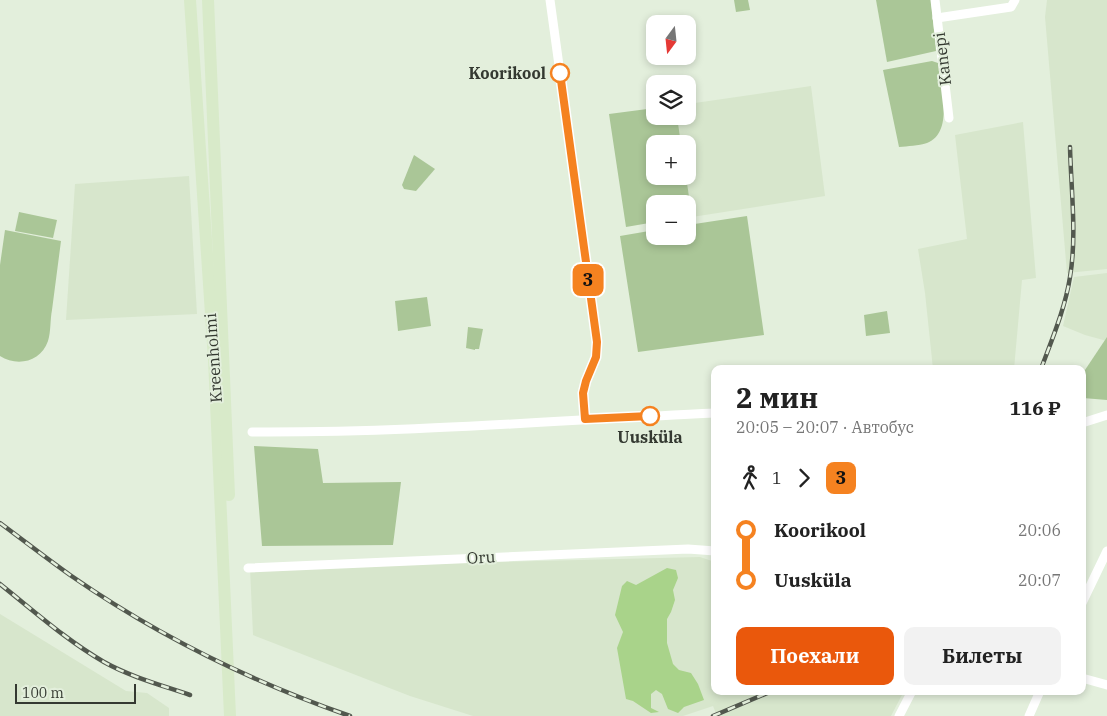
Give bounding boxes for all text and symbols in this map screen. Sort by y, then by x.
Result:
north arrow [646,15,696,65]
map controls [646,15,696,245]
street label: Kanepi [929,31,955,87]
place label: Koorikool [469,63,546,83]
marker: Koorikool [550,63,570,83]
button: layers [646,75,696,125]
button: + [646,135,696,185]
button: − [646,195,696,245]
line badge: 3 [572,264,604,296]
text: 3 [583,268,593,291]
street label: Kreenholmi [200,313,226,403]
text: 2 мин [736,379,818,416]
text: 116 ₽ [1009,396,1061,420]
marker: Uusküla [640,406,660,426]
text: 20:05 – 20:07 · Автобус [736,417,914,437]
place label: Uusküla [617,427,683,447]
icon: walk [736,464,764,492]
icon: forward [790,464,818,492]
text: 3 [836,466,846,489]
text: 1 [772,468,782,488]
text: Koorikool [774,518,866,542]
text: 20:06 [1018,520,1061,540]
street label: Oru [466,546,496,568]
text: Uusküla [774,568,852,592]
text: 20:07 [1018,570,1061,590]
button: Поехали [736,627,894,685]
button: Билеты [904,627,1061,685]
scale bar [15,681,136,704]
text: 100 m [22,684,64,702]

